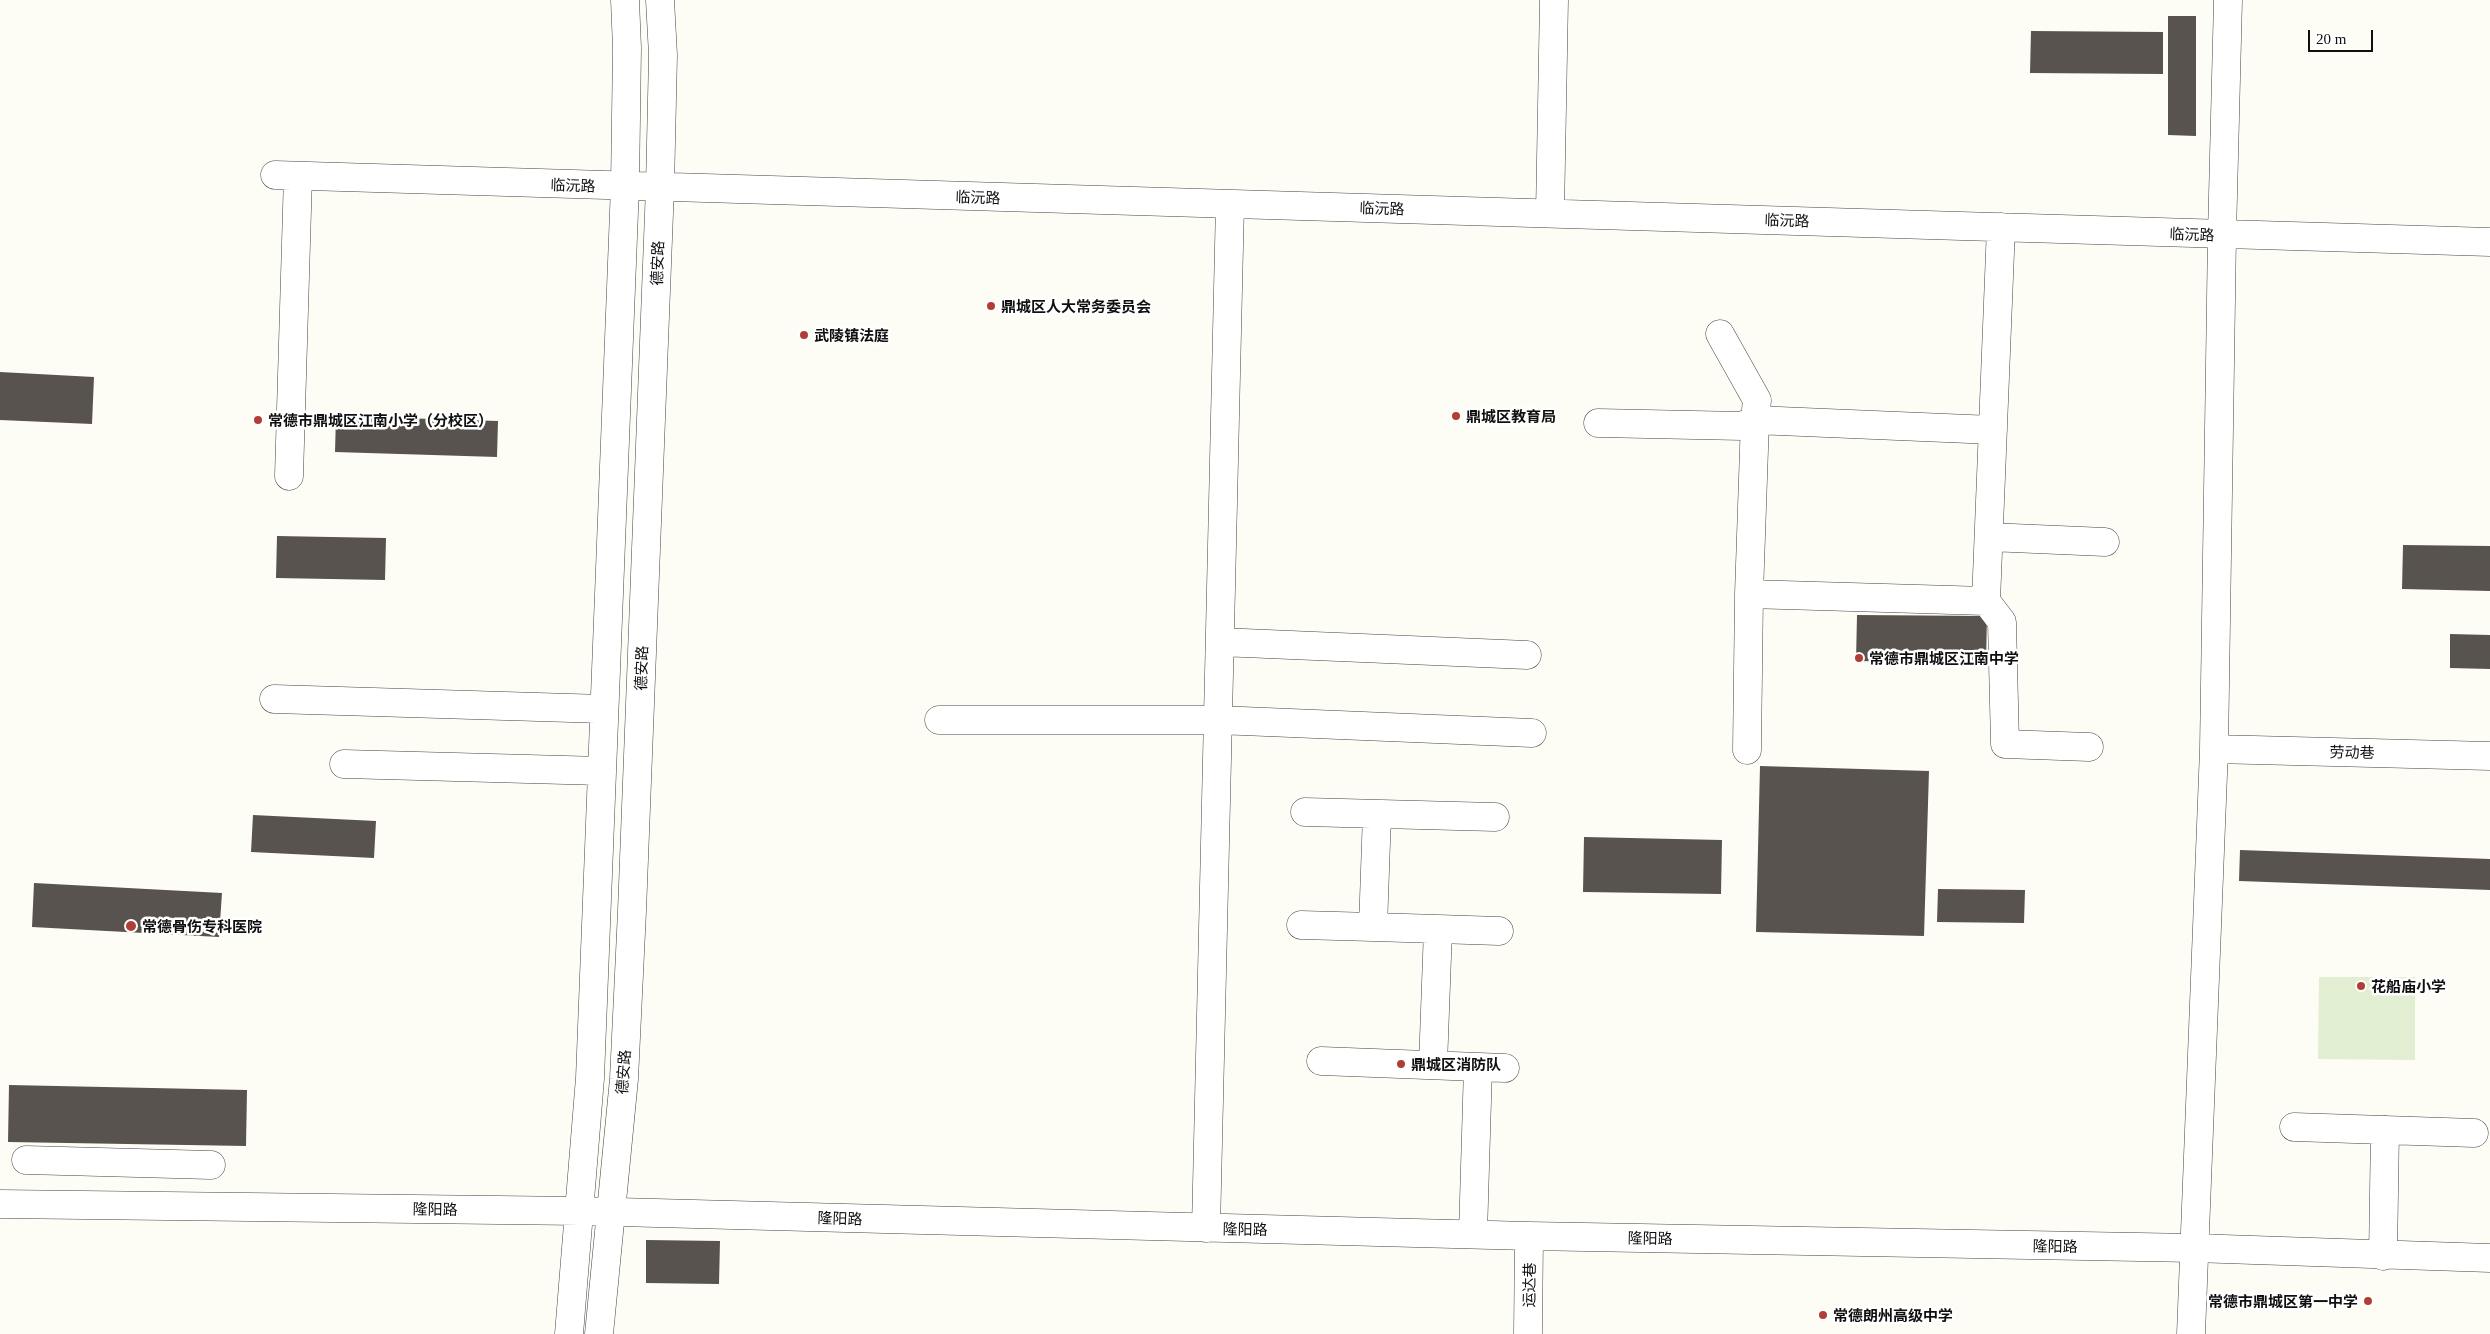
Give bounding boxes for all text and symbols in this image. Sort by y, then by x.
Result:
scale bar [2310,20,2375,52]
text: 20 m [2316,31,2346,47]
street label: 临沅路 [550,175,596,195]
street label: 临沅路 [955,187,1001,207]
street label: 临沅路 [1359,198,1405,218]
street label: 临沅路 [1764,210,1810,230]
street label: 临沅路 [2169,224,2215,244]
street label: 德安路 [647,240,667,286]
place label: 鼎城区人大常务委员会 [1001,297,1151,315]
marker: 鼎城区人大常务委员会 [985,300,997,312]
place label: 武陵镇法庭 [814,326,889,344]
marker: 武陵镇法庭 [798,329,810,341]
place label: 鼎城区教育局 [1466,407,1556,425]
marker: 鼎城区教育局 [1450,410,1462,422]
place label: 常德市鼎城区江南小学（分校区） [268,411,493,429]
marker: 常德市鼎城区江南小学（分校区） [252,414,264,426]
street label: 德安路 [631,645,651,691]
place label: 常德市鼎城区江南中学 [1869,649,2019,667]
marker: 常德市鼎城区江南中学 [1853,652,1865,664]
street label: 劳动巷 [2329,743,2375,761]
place label: 常德骨伤专科医院 [142,917,262,935]
marker: 常德骨伤专科医院 [124,919,138,933]
place label: 花船庙小学 [2371,977,2446,995]
marker: 花船庙小学 [2355,980,2367,992]
street label: 德安路 [612,1049,634,1095]
place label: 鼎城区消防队 [1411,1055,1501,1073]
marker: 鼎城区消防队 [1395,1058,1407,1070]
street label: 隆阳路 [412,1200,458,1218]
street label: 隆阳路 [817,1208,863,1228]
street label: 隆阳路 [1222,1220,1268,1238]
street label: 隆阳路 [1627,1229,1673,1247]
street label: 隆阳路 [2032,1237,2078,1255]
street label: 运达巷 [1520,1262,1538,1308]
place label: 常德市鼎城区第一中学 [2208,1292,2358,1310]
marker: 常德市鼎城区第一中学 [2362,1295,2374,1307]
place label: 常德朗州高级中学 [1833,1306,1953,1324]
marker: 常德朗州高级中学 [1817,1309,1829,1321]

